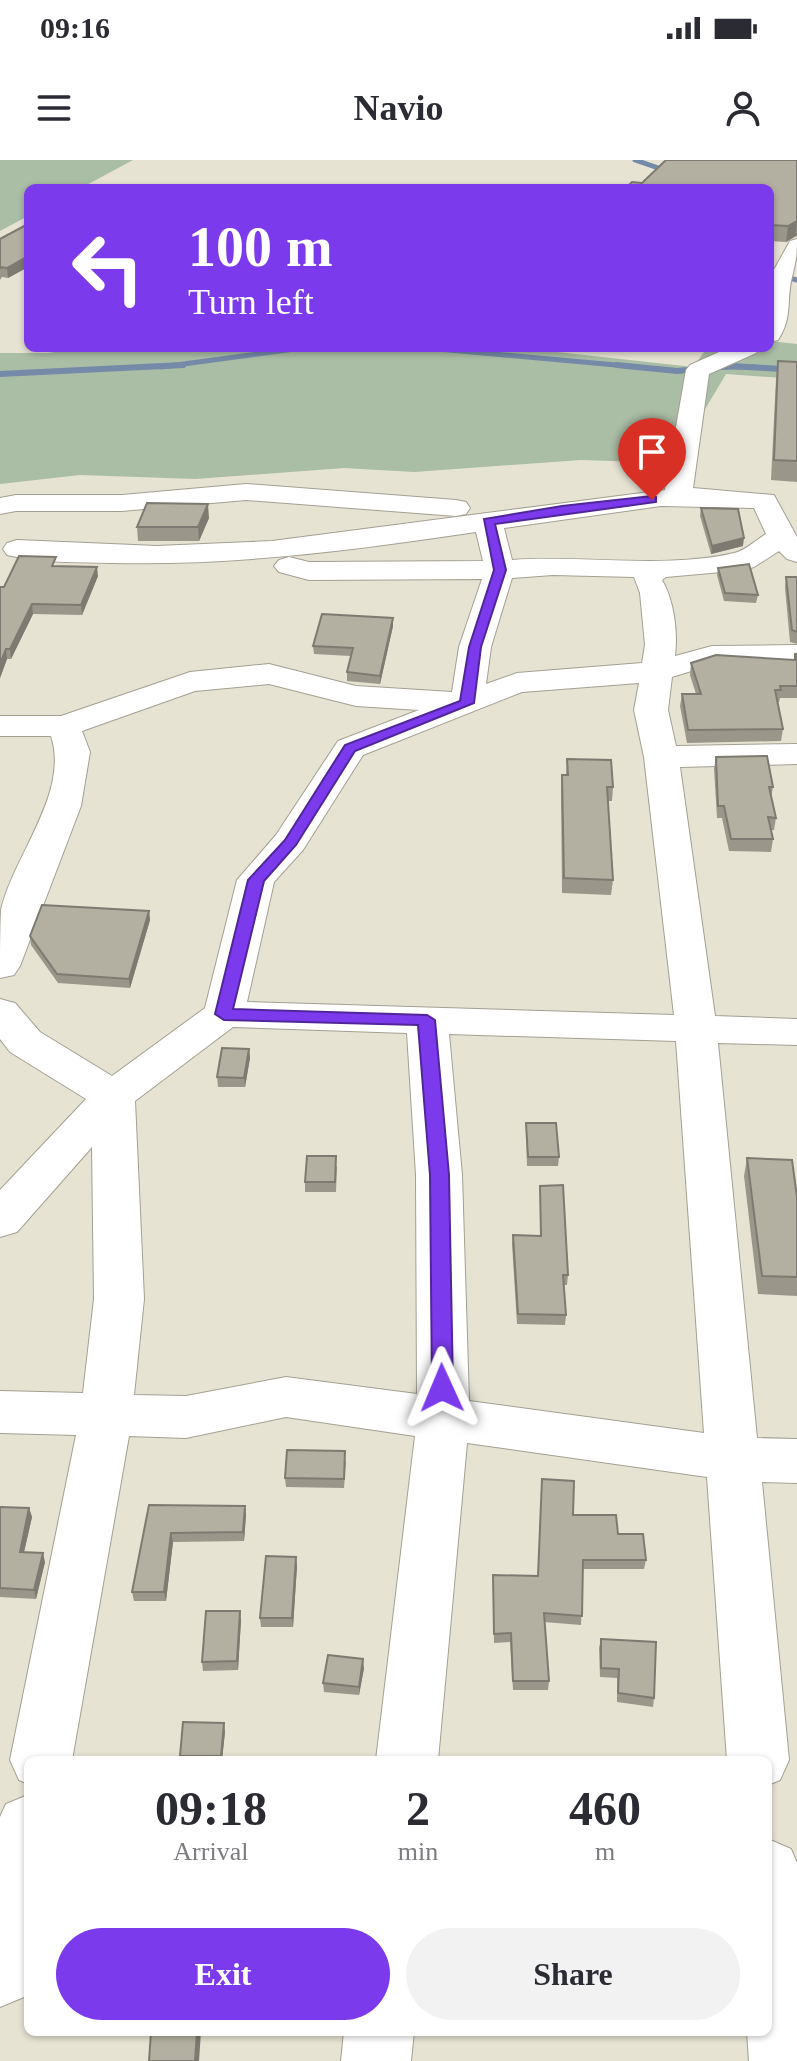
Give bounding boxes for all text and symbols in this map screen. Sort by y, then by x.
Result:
text: 09:16 [40,11,110,44]
icon: menu [32,86,76,130]
icon: person [721,86,765,130]
text: Navio [354,88,444,128]
icon: left [56,216,160,320]
text: 100 m [188,216,333,278]
text: Turn left [188,282,314,322]
pin [618,418,686,500]
icon: arrive [630,430,674,474]
position arrow [400,1346,484,1430]
text: 09:18 [155,1782,267,1835]
text: 2 [406,1782,430,1835]
text: 460 [569,1782,641,1835]
text: Arrival [173,1837,248,1866]
text: min [398,1837,438,1866]
text: m [595,1837,615,1866]
button: Exit [56,1928,390,2020]
button: Share [406,1928,740,2020]

